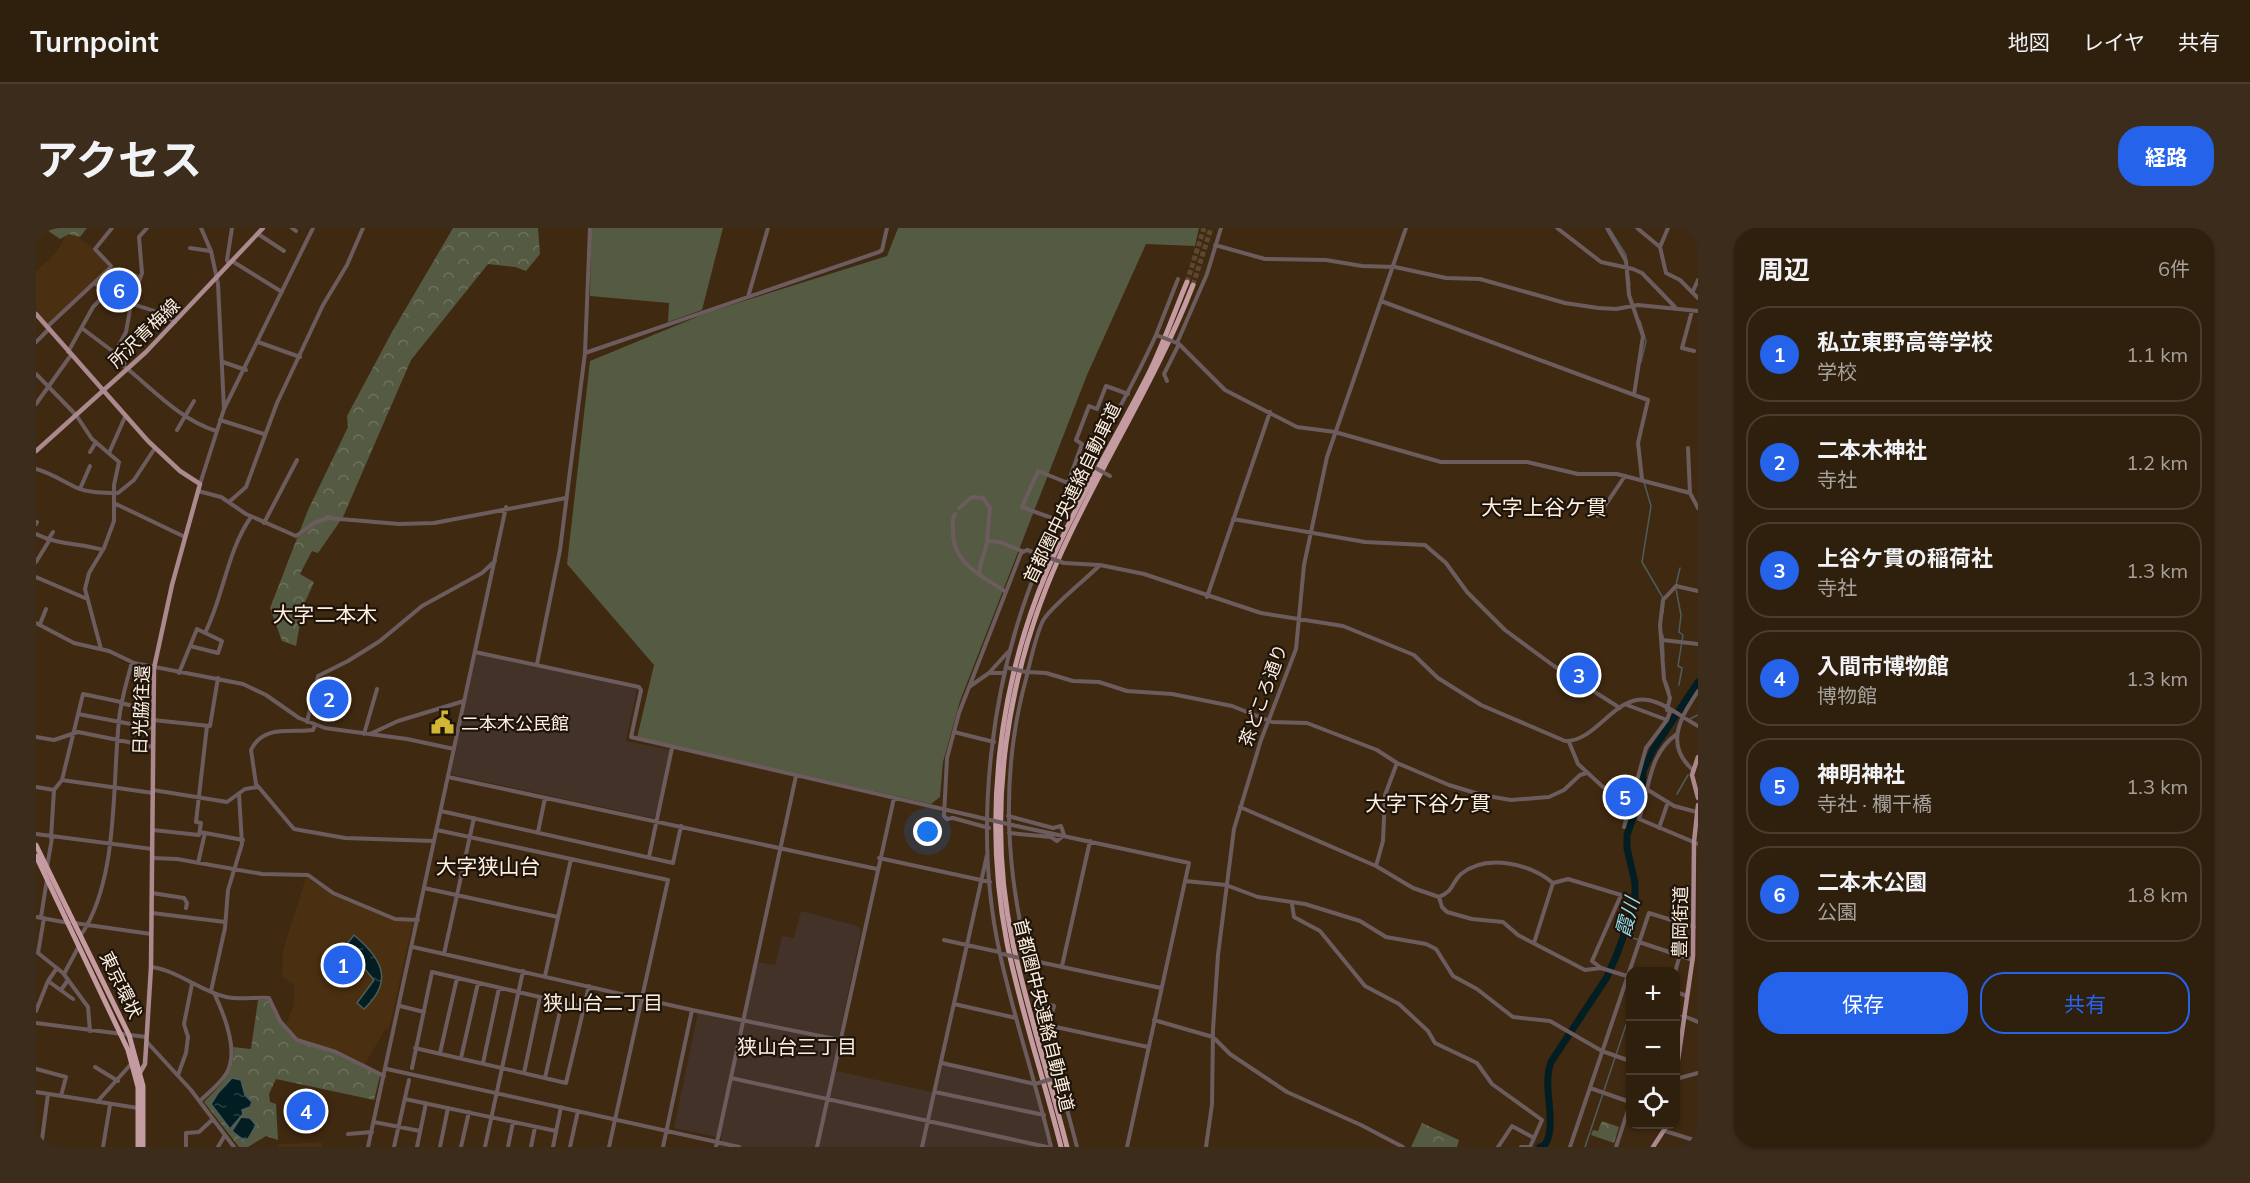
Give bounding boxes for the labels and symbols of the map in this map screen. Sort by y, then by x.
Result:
pin: 6 [100,268,139,312]
street label: 所沢青梅線 [104,293,184,373]
street label: 首都圏中央連絡自動車道 [1018,399,1126,587]
district label: 大字上谷ケ貫 [1481,494,1607,520]
district label: 大字二本木 [273,601,378,627]
street label: 茶どころ通り [1234,641,1292,749]
pin: 3 [1560,652,1598,698]
street label: 日光脇往還 [128,665,154,755]
pin: 2 [310,676,348,722]
public building icon: 二本木公民館 [430,710,456,736]
place label: 二本木公民館 [461,712,569,735]
pin: 5 [1606,774,1644,820]
district label: 大字下谷ケ貫 [1365,790,1491,816]
your location [913,817,942,846]
district label: 大字狭山台 [436,853,541,879]
street label: 豊岡街道 [1668,886,1692,958]
water label: 霞川 [1610,893,1645,940]
street label: 首都圏中央連絡自動車道 [1009,916,1079,1114]
pin: 1 [324,942,362,988]
street label: 東京環状 [95,948,147,1022]
district label: 狭山台二丁目 [543,990,663,1015]
district label: 狭山台三丁目 [737,1034,857,1059]
pin: 4 [286,1088,326,1134]

